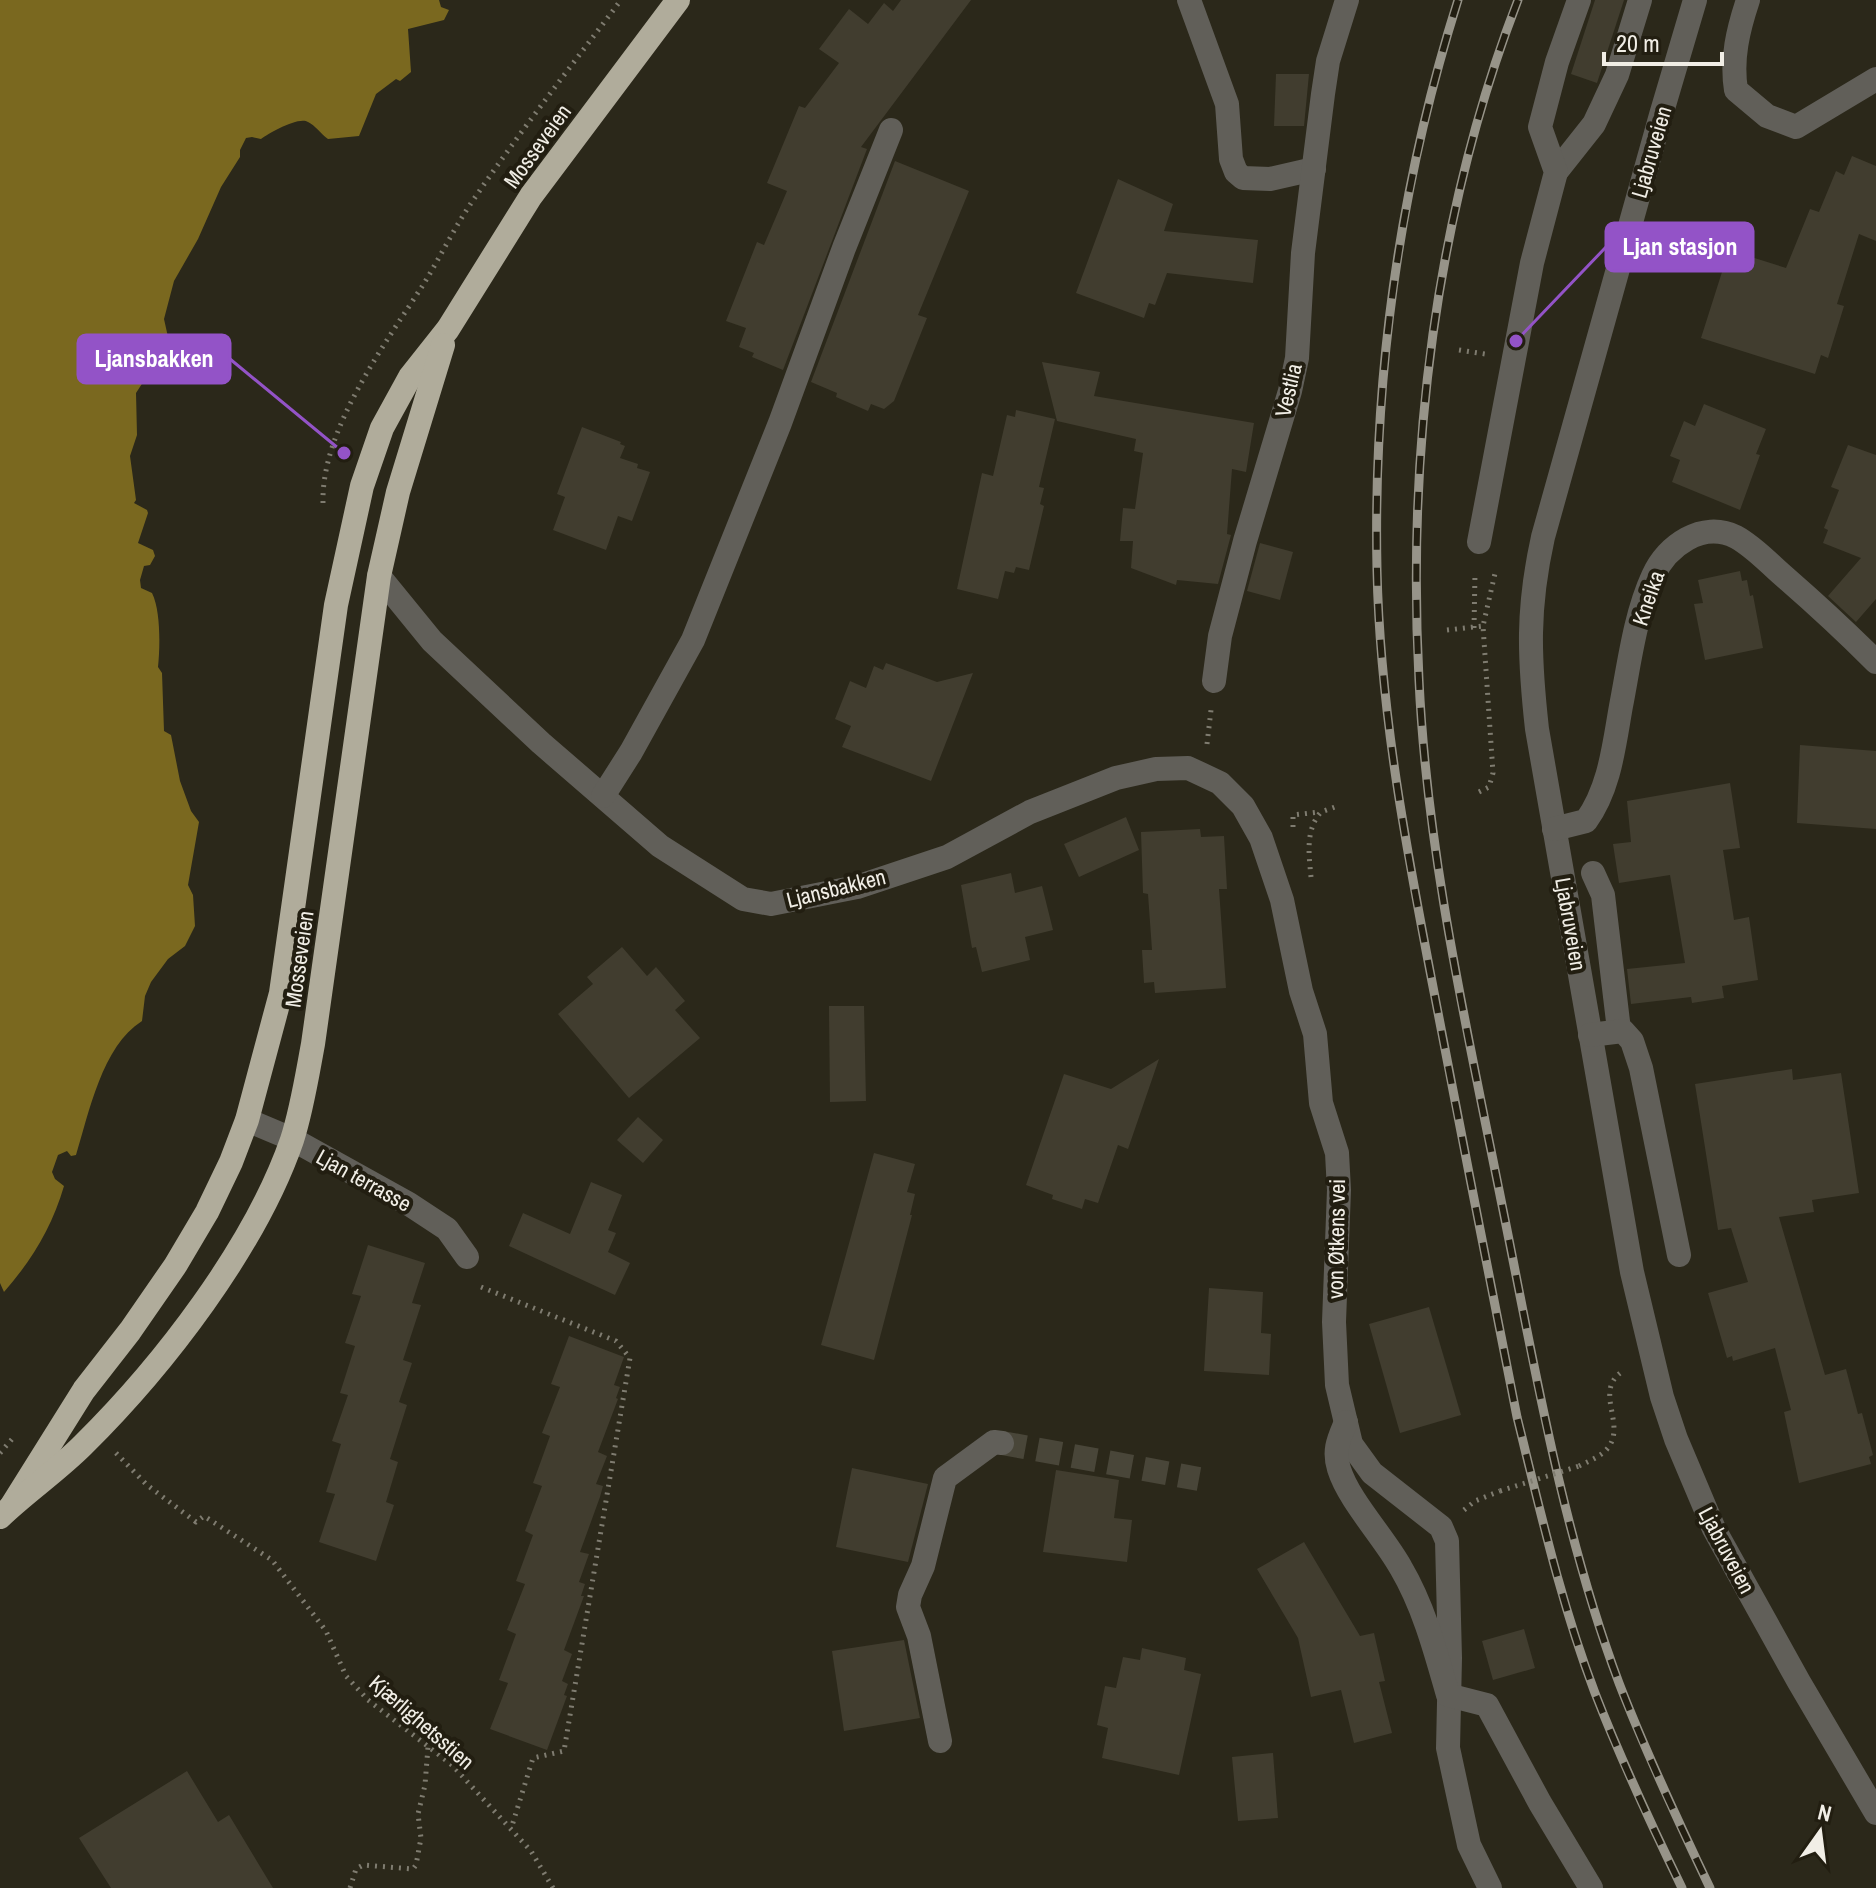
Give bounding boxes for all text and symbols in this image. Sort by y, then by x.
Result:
scale bar [1604,16,1722,66]
text: 20 m [1616,27,1660,59]
street label: Mosseveien [496,98,578,194]
street label: Ljabruveien [1624,103,1678,201]
callout: Ljan stasjon [1606,223,1753,271]
text: Ljan stasjon [1623,230,1737,262]
callout: Ljansbakken [78,335,230,383]
text: Ljansbakken [94,342,214,374]
street label: Vestlia [1267,360,1309,420]
street label: Kneika [1625,567,1671,629]
street label: Ljansbakken [783,861,889,915]
street label: Ljabruveien [1548,875,1594,973]
street label: Mosseveien [277,909,321,1009]
street label: Ljan terrasse [311,1142,417,1218]
street label: von Øtkens vei [1320,1179,1352,1299]
street label: Ljabruveien [1692,1501,1762,1599]
street label: Kjærlighetsstien [363,1668,481,1776]
north arrow [1780,1792,1860,1872]
text: N [1815,1796,1835,1829]

